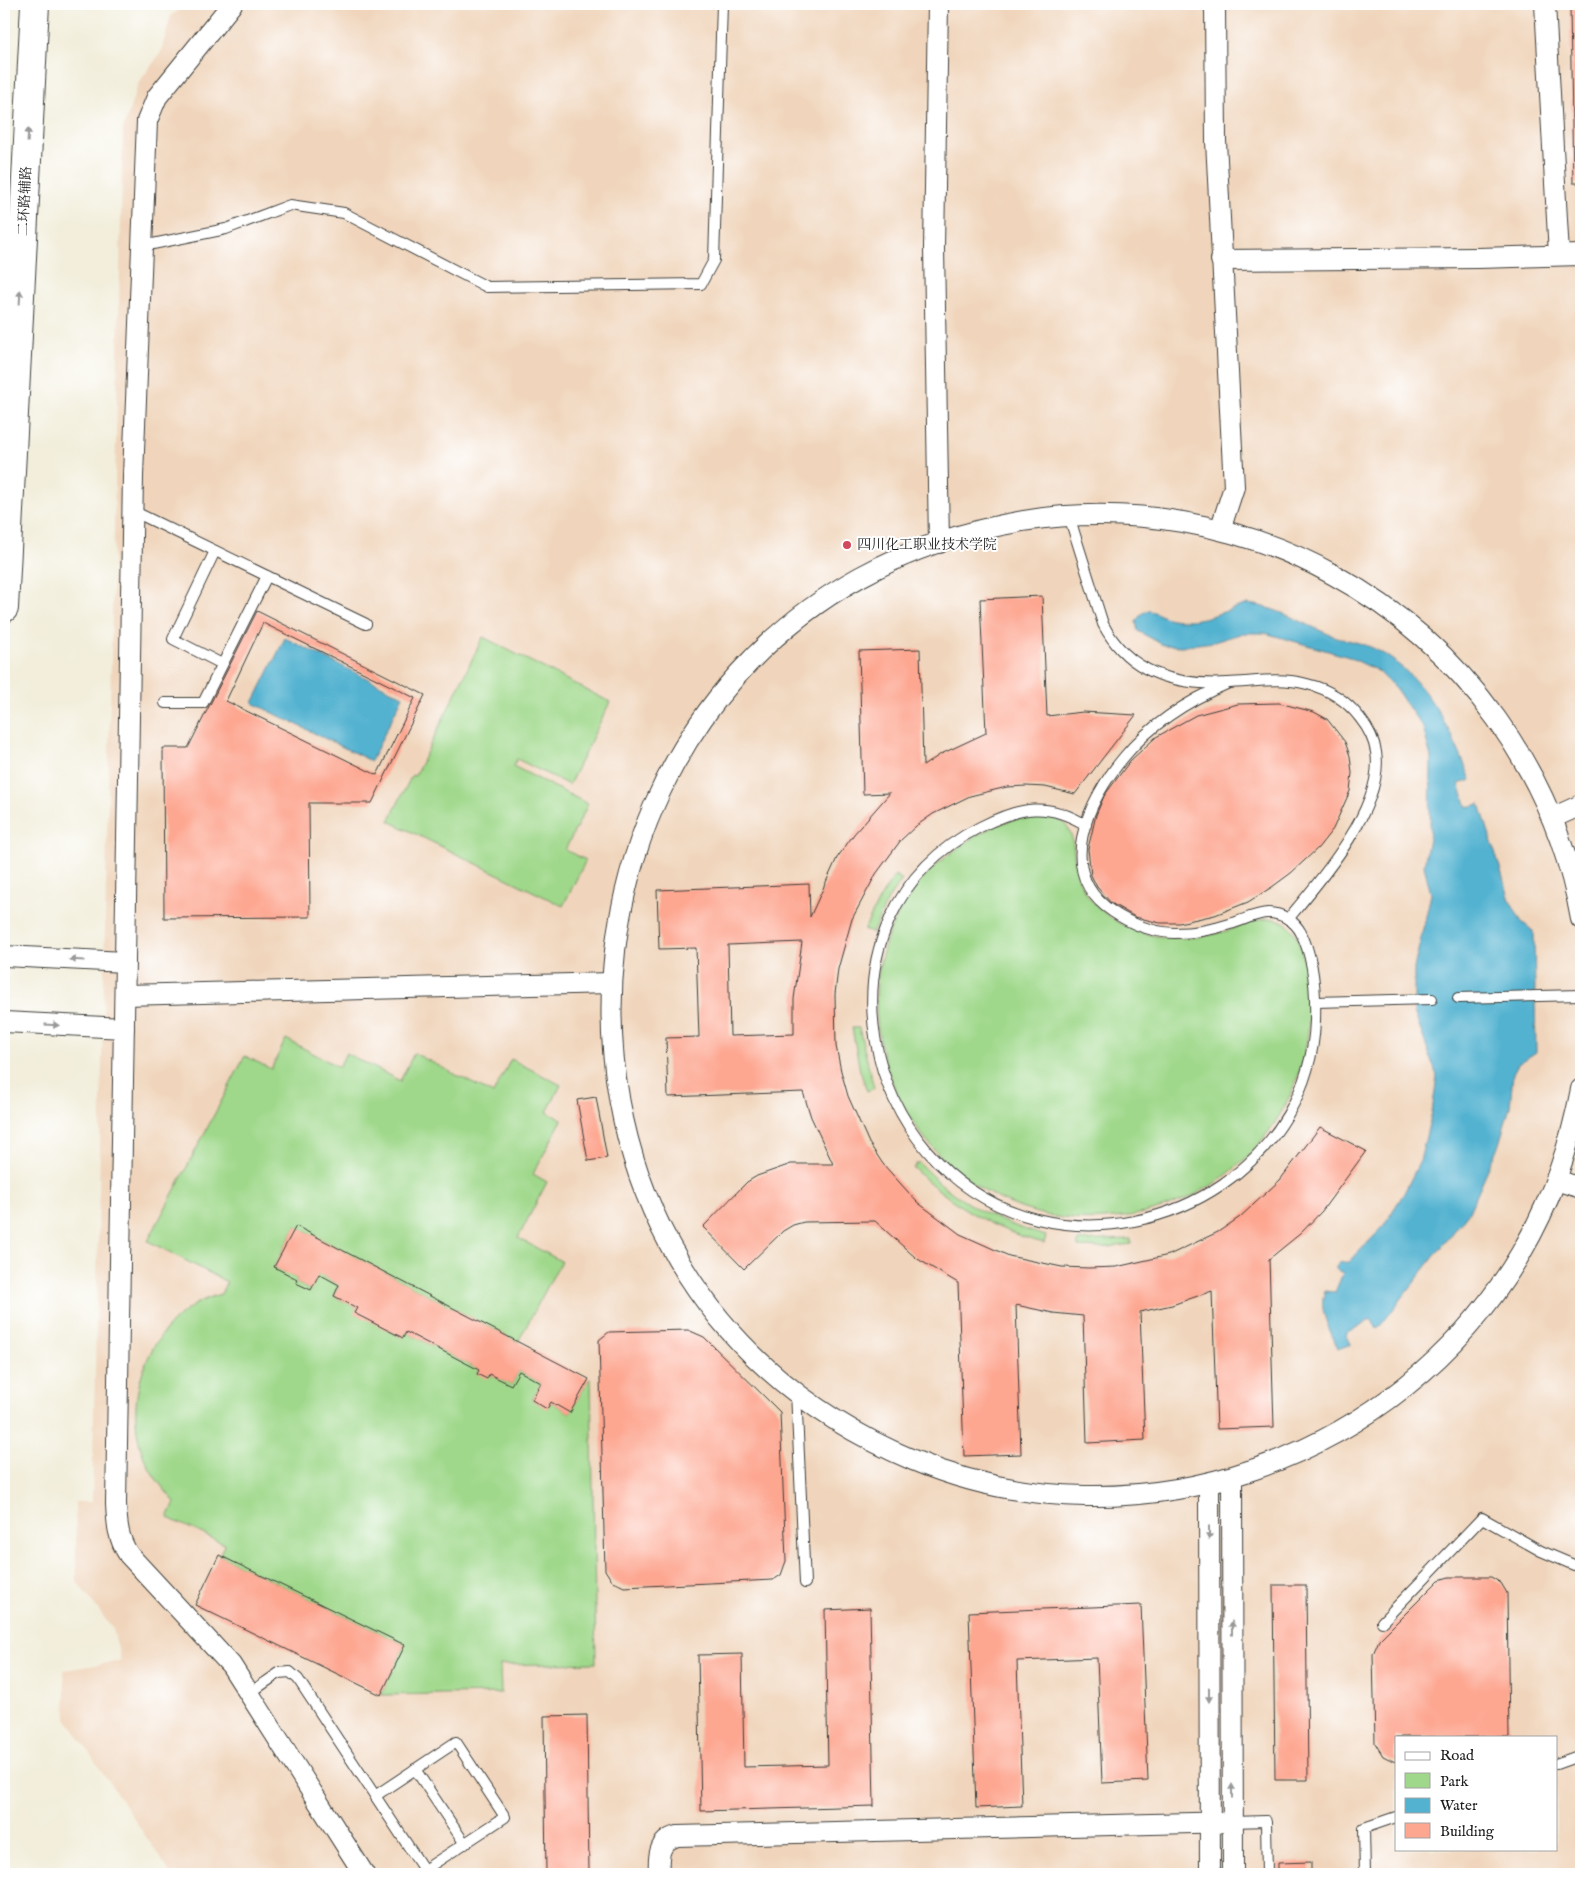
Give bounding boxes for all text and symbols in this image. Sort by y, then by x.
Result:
one-way arrow [25,127,33,143]
street label: 二环路辅路 [14,166,36,236]
one-way arrow [16,289,24,305]
place label: 四川化工职业技术学院 [857,536,997,554]
marker: 四川化工职业技术学院 [841,539,853,551]
one-way arrow [68,955,84,963]
one-way arrow [45,1021,61,1029]
one-way arrow [1205,1525,1213,1541]
one-way arrow [1228,1620,1236,1636]
one-way arrow [1205,1688,1213,1704]
legend [1395,1736,1558,1850]
text: Road [1440,1746,1475,1765]
text: Park [1440,1772,1470,1791]
one-way arrow [1228,1782,1236,1798]
text: Water [1440,1796,1478,1815]
text: Building [1440,1822,1495,1841]

